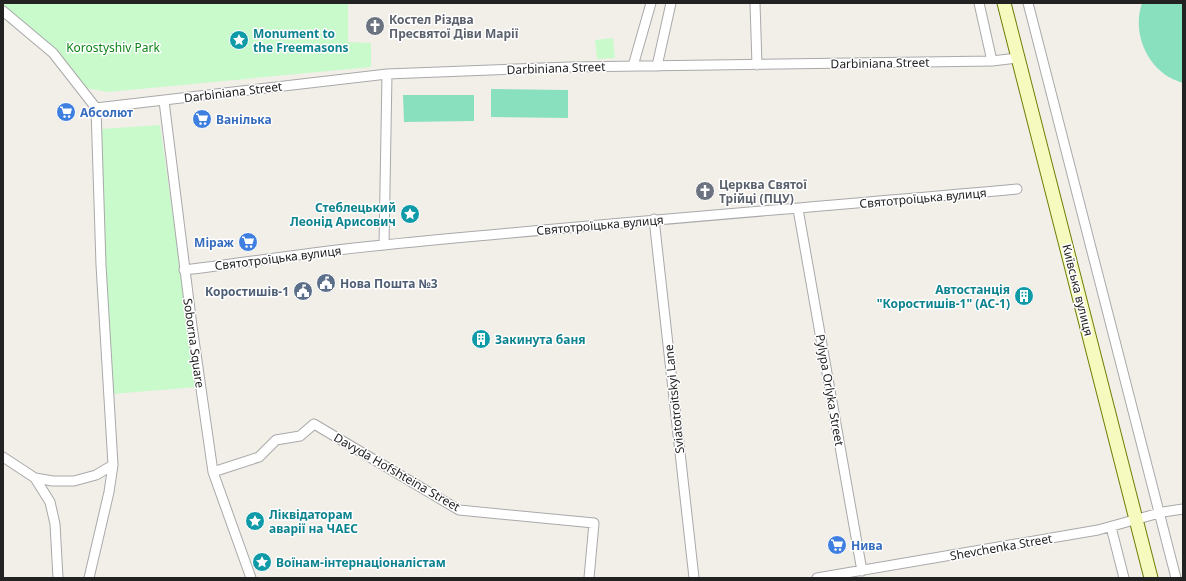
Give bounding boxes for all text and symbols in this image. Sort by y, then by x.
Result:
place label: Костел Різдва Пресвятої Діви Марії [389,11,519,42]
church icon: Костел Різдва Пресвятої Діви Марії [364,15,386,37]
place label: Monument to the Freemasons [253,25,349,56]
place icon: Monument to the Freemasons [228,29,250,51]
park label: Korostyshiv Park [66,39,160,56]
street label: Darbiniana Street [830,54,930,72]
street label: Darbiniana Street [506,58,606,78]
street label: Darbiniana Street [183,77,284,106]
supermarket icon: Абсолют [55,101,77,123]
place label: Абсолют [80,104,133,121]
supermarket icon: Ванілька [191,108,213,130]
place label: Ванілька [216,111,272,128]
place label: Церква Святої Трійці (ПЦУ) [719,176,807,207]
church icon: Церква Святої Трійці (ПЦУ) [694,180,716,202]
street label: Святотроїцька вулиця [859,184,987,212]
place label: Стеблецький Леонід Арисович [290,199,396,230]
place icon: Стеблецький Леонід Арисович [399,203,421,225]
street label: Святотроїцька вулиця [536,211,664,239]
supermarket icon: Міраж [237,231,259,253]
place label: Міраж [194,234,235,251]
street label: Святотроїцька вулиця [214,242,342,274]
street label: Київська вулиця [1058,242,1098,338]
public building icon: Нова Пошта №3 [315,272,337,294]
place label: Нова Пошта №3 [340,275,438,292]
public building icon: Коростишів-1 [292,280,314,302]
place label: Автостанція "Коростишів-1" (АС-1) [877,281,1010,312]
place label: Коростишів-1 [205,283,289,300]
building icon: Автостанція "Коростишів-1" (АС-1) [1013,285,1035,307]
street label: Soborna Square [179,297,209,389]
building icon: Закинута баня [470,328,492,350]
place label: Закинута баня [495,331,586,348]
street label: Pylypa Orlyka Street [812,333,848,448]
street label: Sviatotroitskyi Lane [660,343,688,454]
street label: Davyda Hofshteina Street [331,429,464,516]
place label: Ліквідаторам аварії на ЧАЕС [269,506,358,537]
place icon: Ліквідаторам аварії на ЧАЕС [244,510,266,532]
street label: Shevchenka Street [948,530,1054,564]
supermarket icon: Нива [826,534,848,556]
place label: Нива [851,537,883,554]
place icon: Воїнам-інтернаціоналістам [251,551,273,573]
place label: Воїнам-інтернаціоналістам [276,554,446,571]

